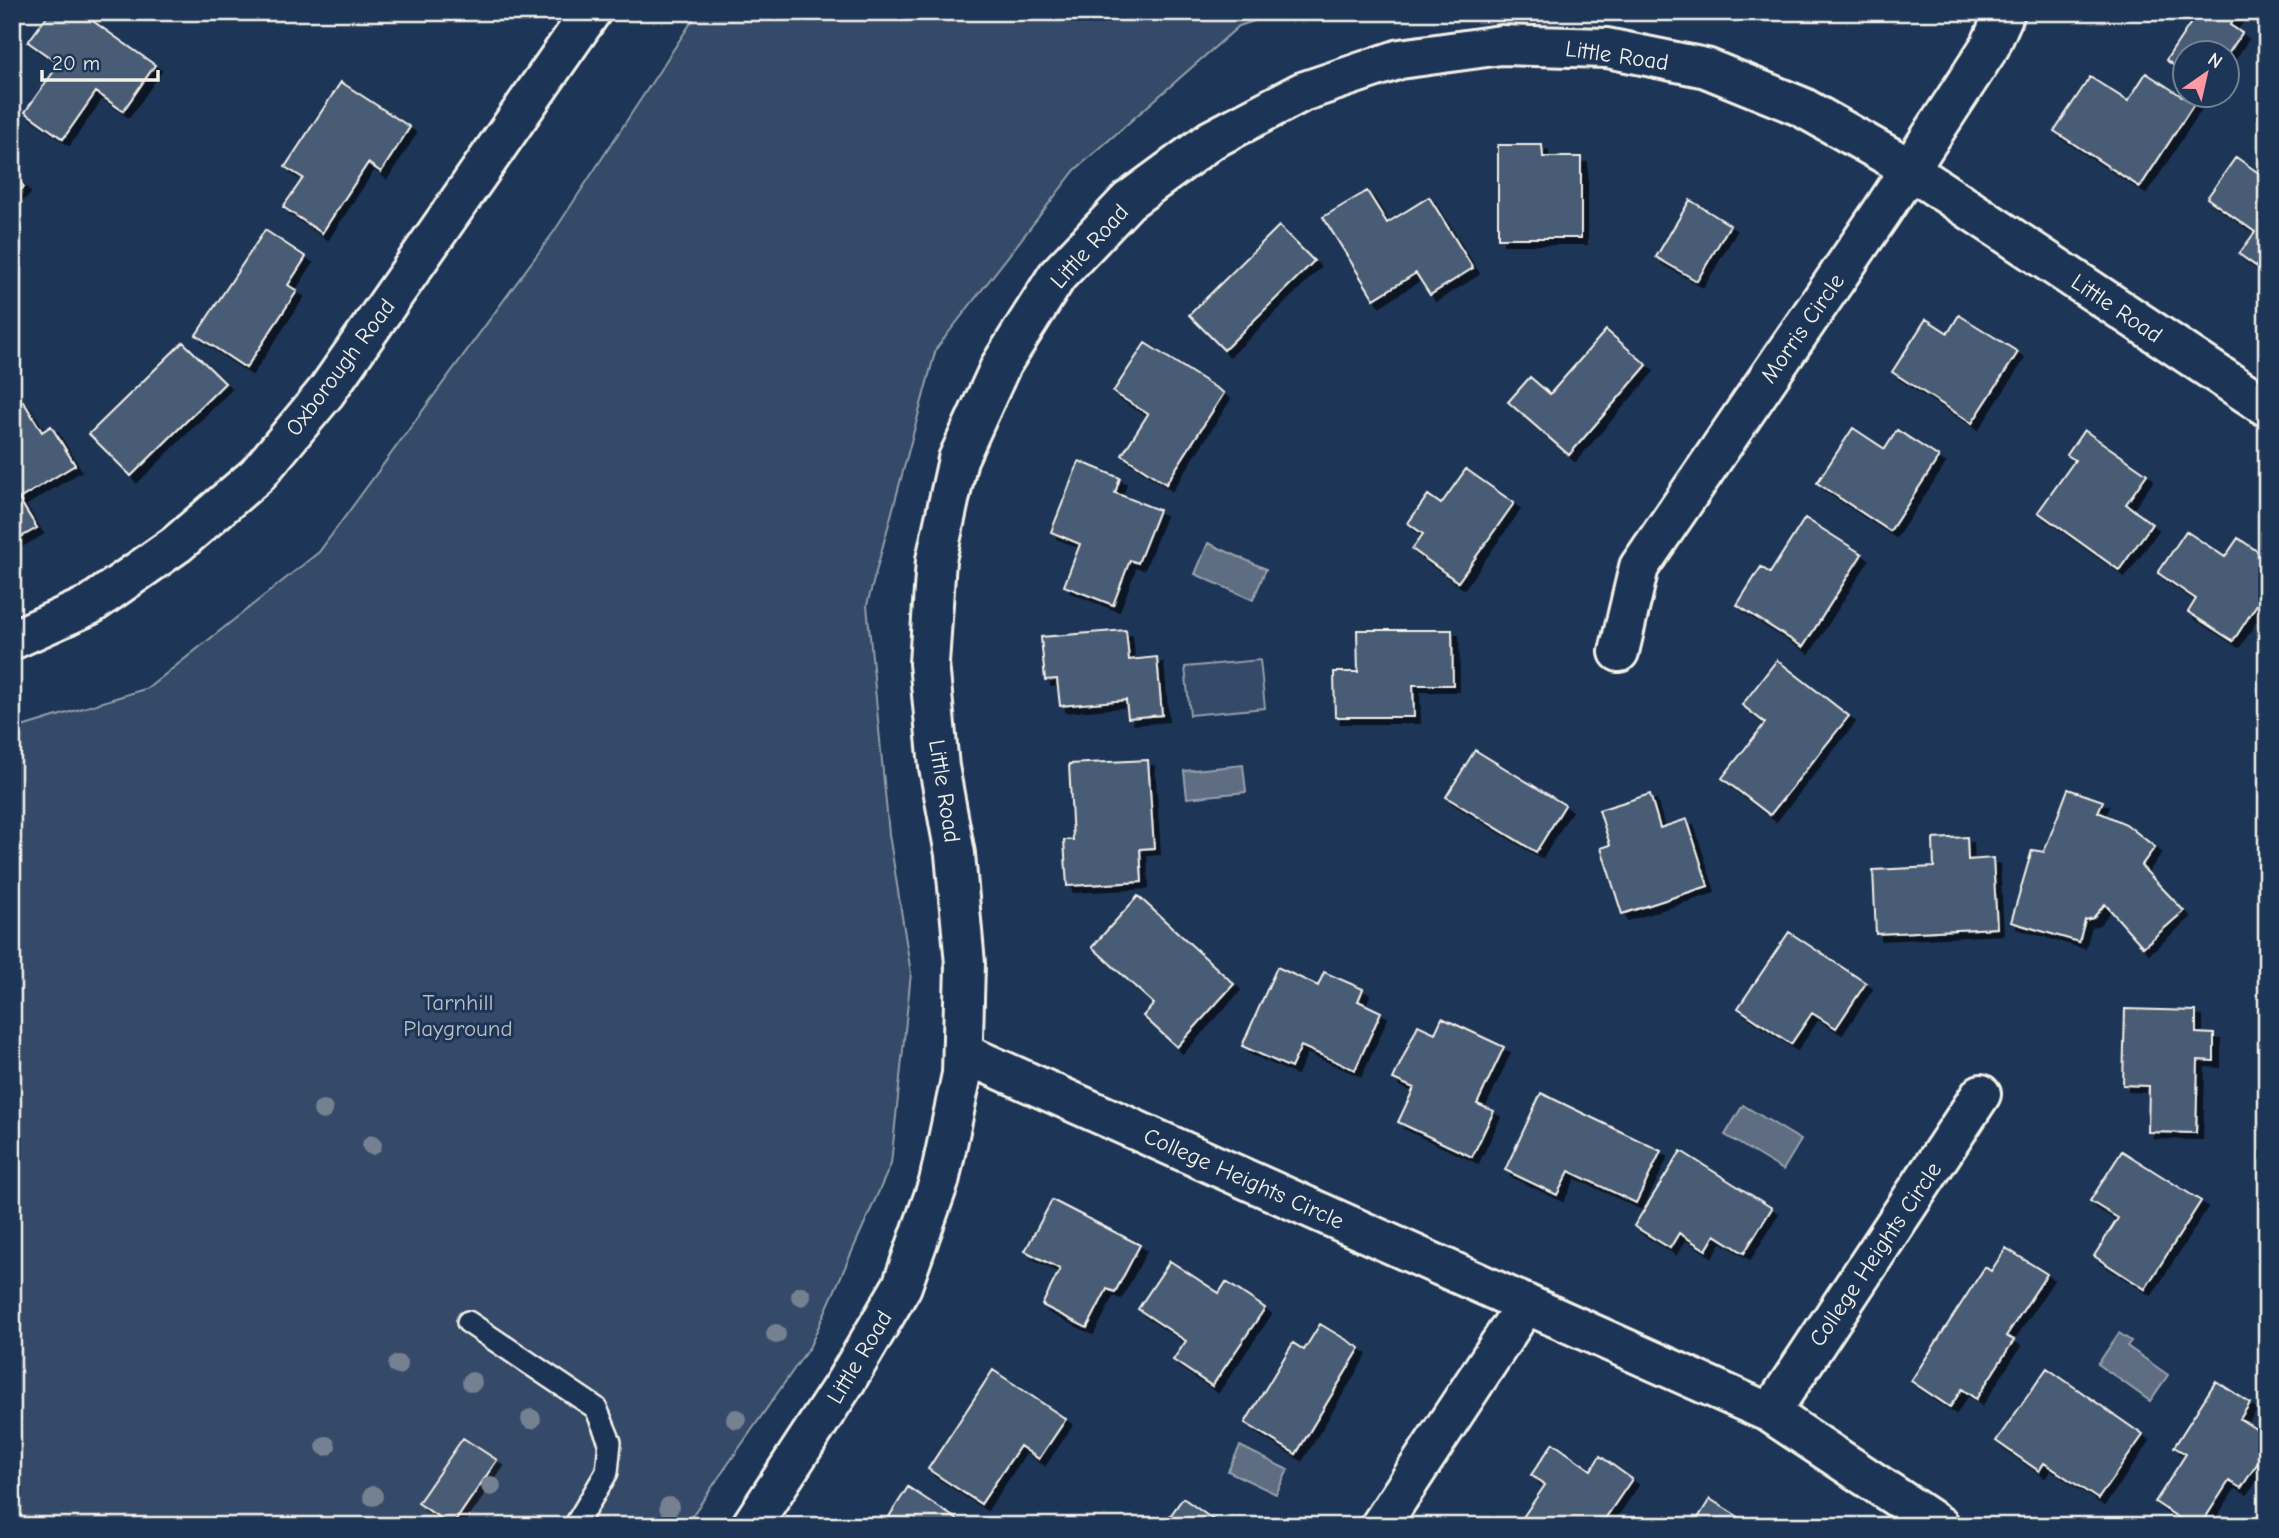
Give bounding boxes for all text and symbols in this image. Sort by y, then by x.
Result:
street label: Little Road [1564,35,1670,76]
scale bar [42,38,158,82]
north arrow [2170,38,2240,108]
text: N [2204,48,2226,73]
text: 20 m [52,51,100,75]
street label: Little Road [1045,199,1134,294]
street label: Morris Circle [1755,268,1850,388]
street label: Little Road [2066,268,2167,349]
street label: Oxborough Road [280,293,401,441]
street label: Little Road [923,738,966,844]
park label: Tarnhill Playground [403,989,513,1042]
street label: College Heights Circle [1139,1122,1348,1235]
street label: College Heights Circle [1804,1157,1947,1352]
street label: Little Road [821,1306,898,1409]

